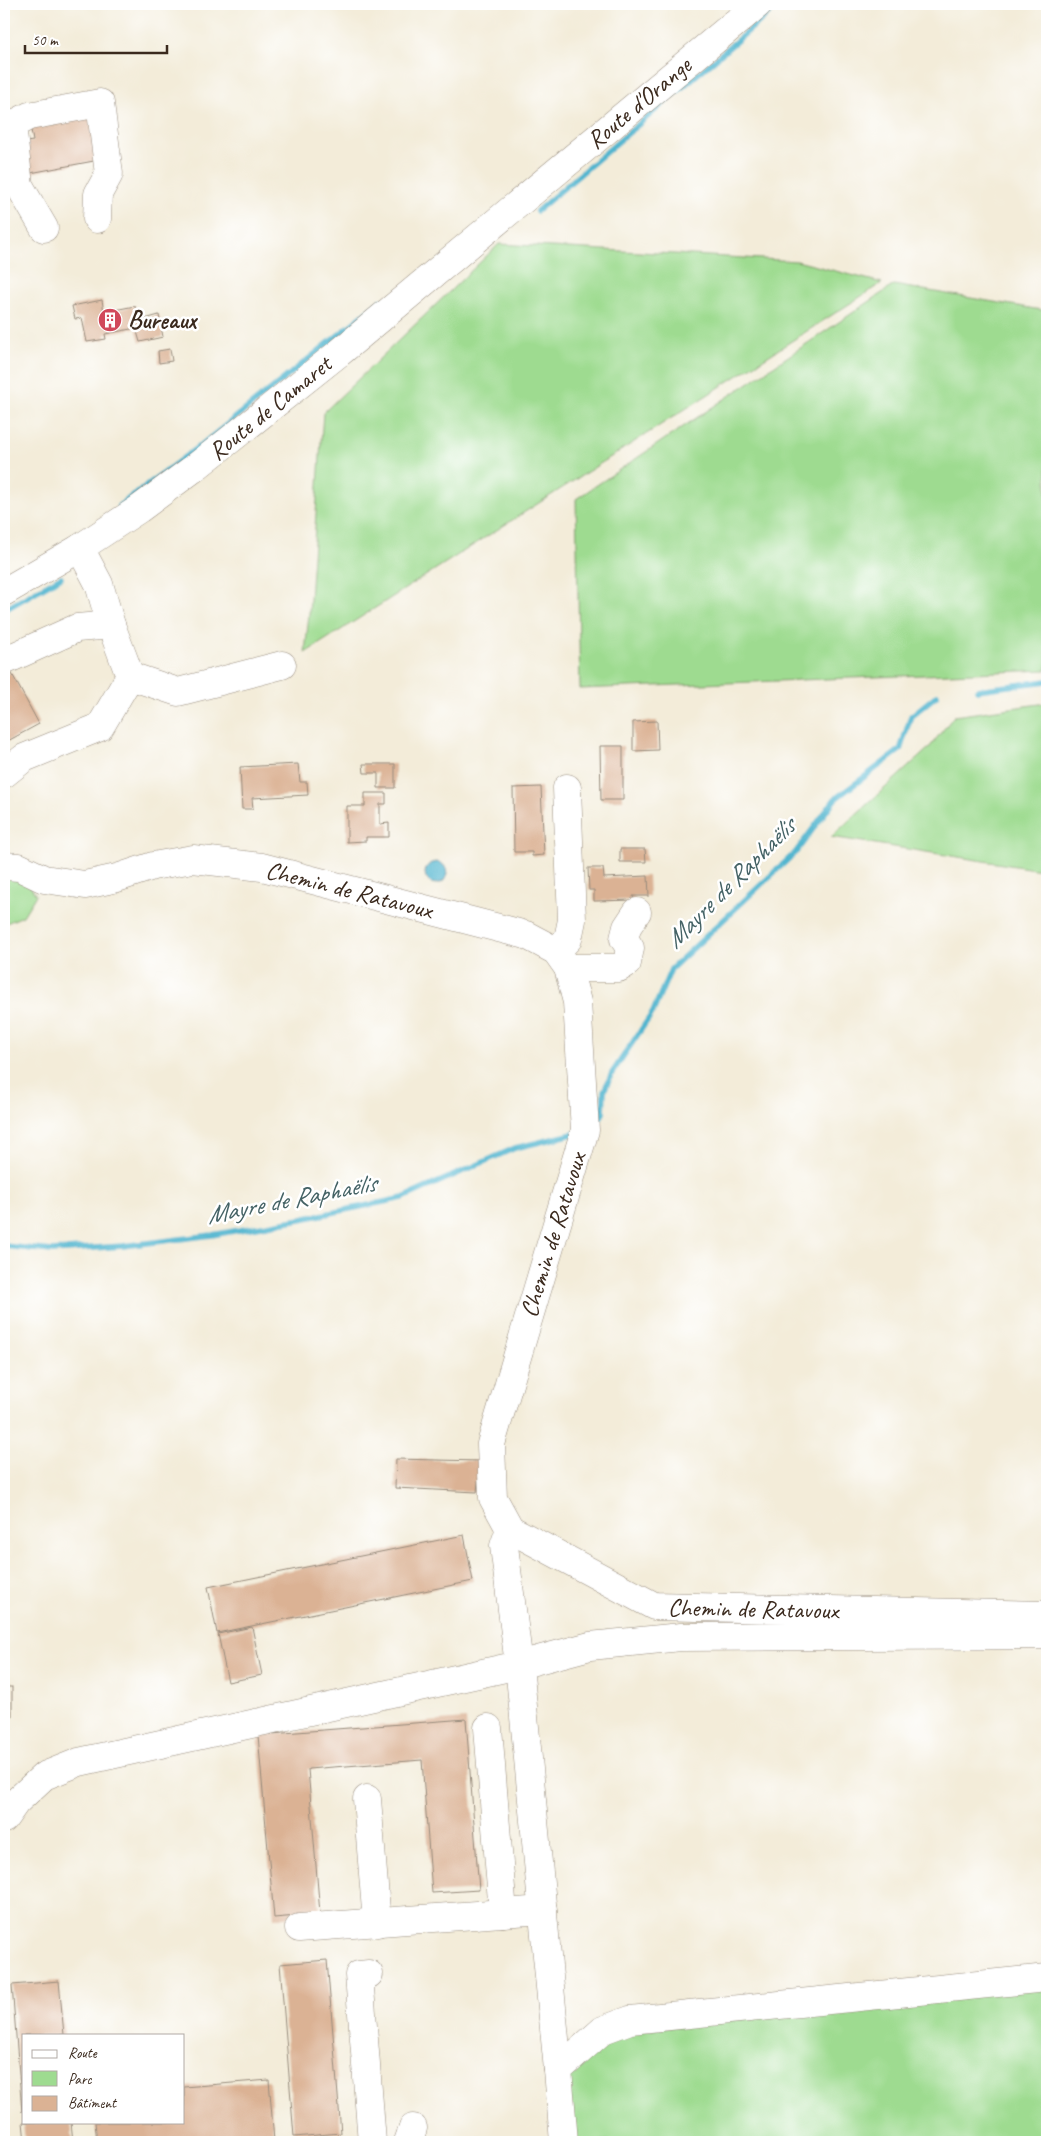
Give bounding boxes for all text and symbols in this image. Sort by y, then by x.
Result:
scale bar [25,22,168,54]
text: 50 m [32,31,59,50]
street label: Route d'Orange [580,49,699,156]
place label: Bureaux [128,304,198,336]
building icon: Bureaux [97,307,123,333]
street label: Route de Camaret [202,347,340,467]
water label: Mayre de Raphaëlis [658,808,805,955]
street label: Chemin de Ratavoux [262,854,438,927]
street label: Chemin de Ratavoux [513,1147,594,1321]
water label: Mayre de Raphaëlis [204,1166,382,1232]
street label: Chemin de Ratavoux [668,1592,841,1627]
legend [22,2034,185,2124]
text: Route [68,2044,98,2063]
text: Parc [68,2070,92,2089]
text: Bâtiment [68,2094,118,2113]

